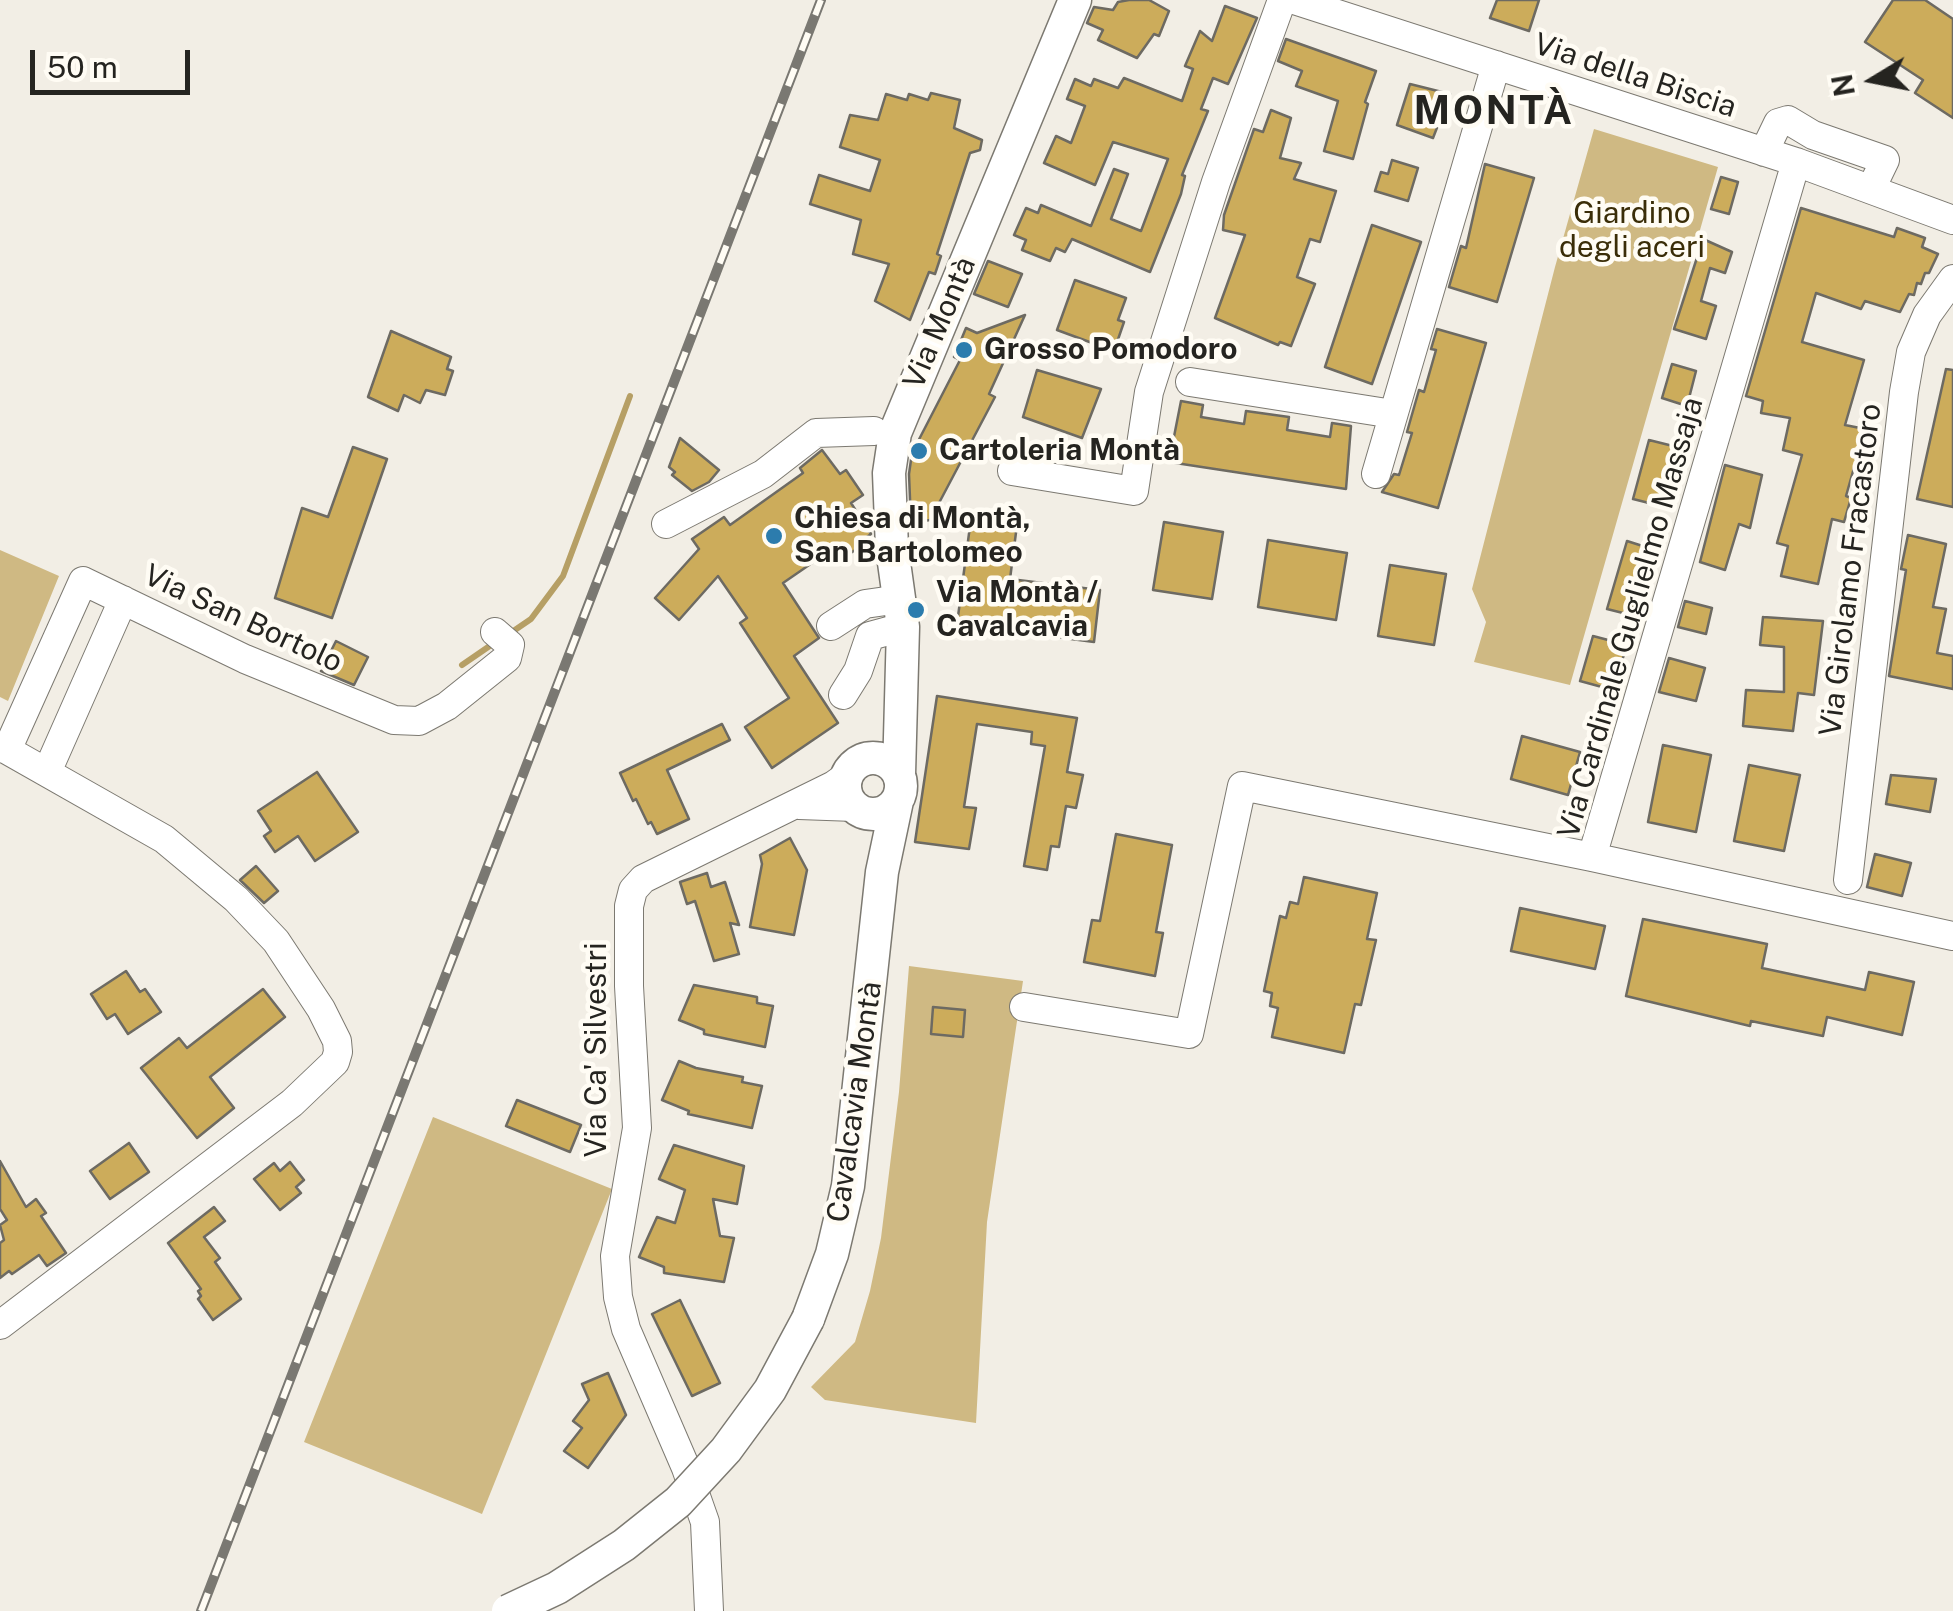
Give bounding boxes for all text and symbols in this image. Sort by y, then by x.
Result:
street label: Via della Biscia [1529,26,1741,126]
scale bar [35,30,195,92]
north arrow [1823,30,1923,130]
text: 50 m [47,49,118,85]
text: N [1825,72,1861,99]
district label: MONTÀ [1413,88,1575,136]
park label: Giardino degli aceri [1559,196,1705,266]
street label: Via Montà [896,252,984,394]
place label: Grosso Pomodoro [984,332,1237,368]
marker: Grosso Pomodoro [953,339,975,361]
street label: Via Cardinale Guglielmo Massaja [1551,393,1711,843]
street label: Via Girolamo Fracastoro [1813,402,1889,738]
place label: Cartoleria Montà [939,433,1180,469]
marker: Cartoleria Montà [908,440,930,462]
place label: Chiesa di Montà, San Bartolomeo [794,501,1031,572]
marker: Chiesa di Montà, San Bartolomeo [763,525,785,547]
street label: Via San Bortolo [138,557,348,681]
place label: Via Montà / Cavalcavia [936,575,1098,646]
marker: Via Montà / Cavalcavia [905,599,927,621]
street label: Via Ca' Silvestri [579,942,615,1158]
street label: Cavalcavia Montà [820,979,890,1225]

